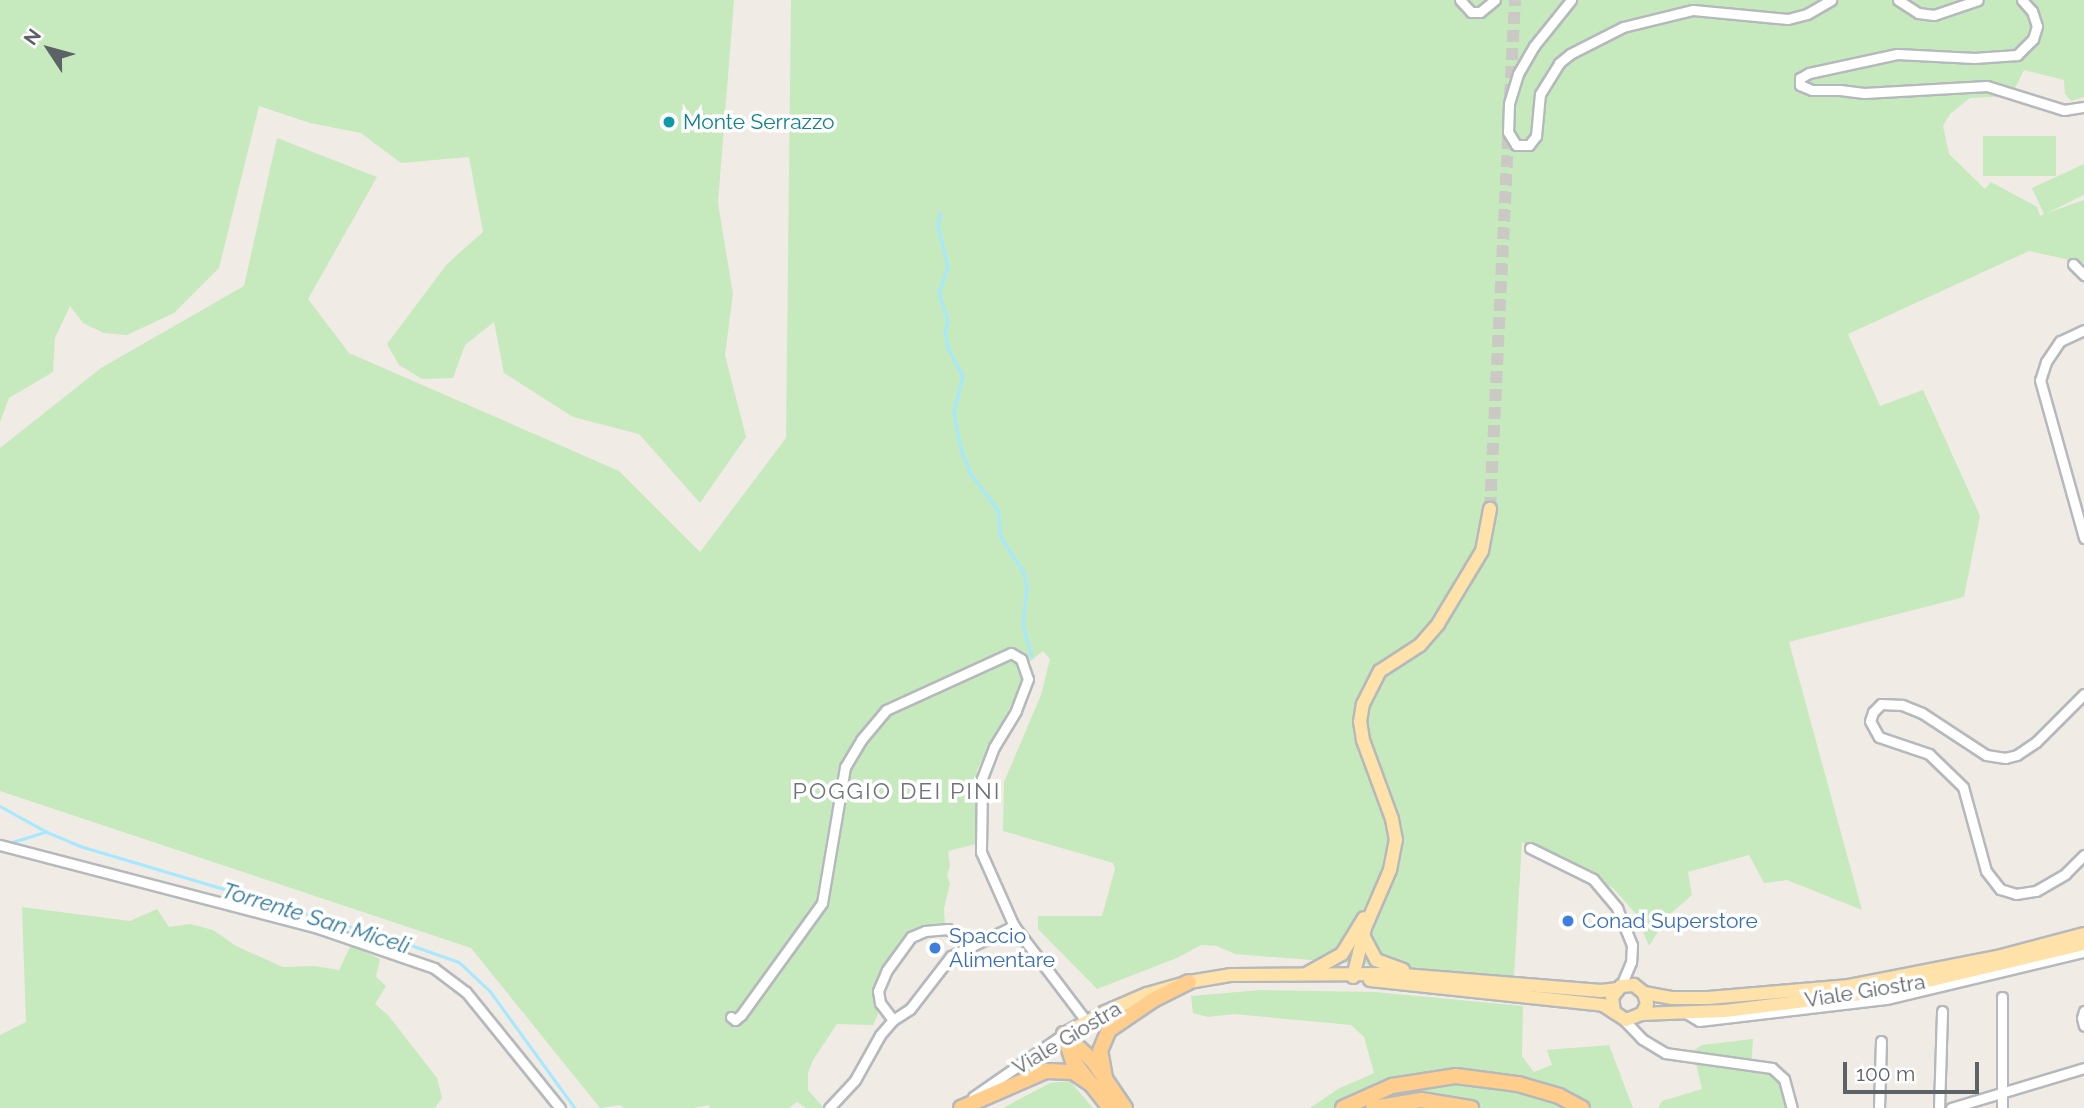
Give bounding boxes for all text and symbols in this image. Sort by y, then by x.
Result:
north arrow [14,14,84,84]
text: N [19,24,45,49]
place label: Monte Serrazzo [683,109,835,135]
marker: Monte Serrazzo [661,114,677,130]
district label: POGGIO DEI PINI [794,777,1000,805]
water label: Torrente San Miceli [219,876,413,960]
place label: Conad Superstore [1582,908,1758,934]
marker: Conad Superstore [1560,913,1576,929]
place label: Spaccio Alimentare [949,923,1055,973]
marker: Spaccio Alimentare [927,940,943,956]
street label: Viale Giostra [1803,969,1927,1013]
street label: Viale Giostra [1008,996,1126,1080]
scale bar [1846,1048,1982,1092]
text: 100 m [1856,1061,1915,1086]

